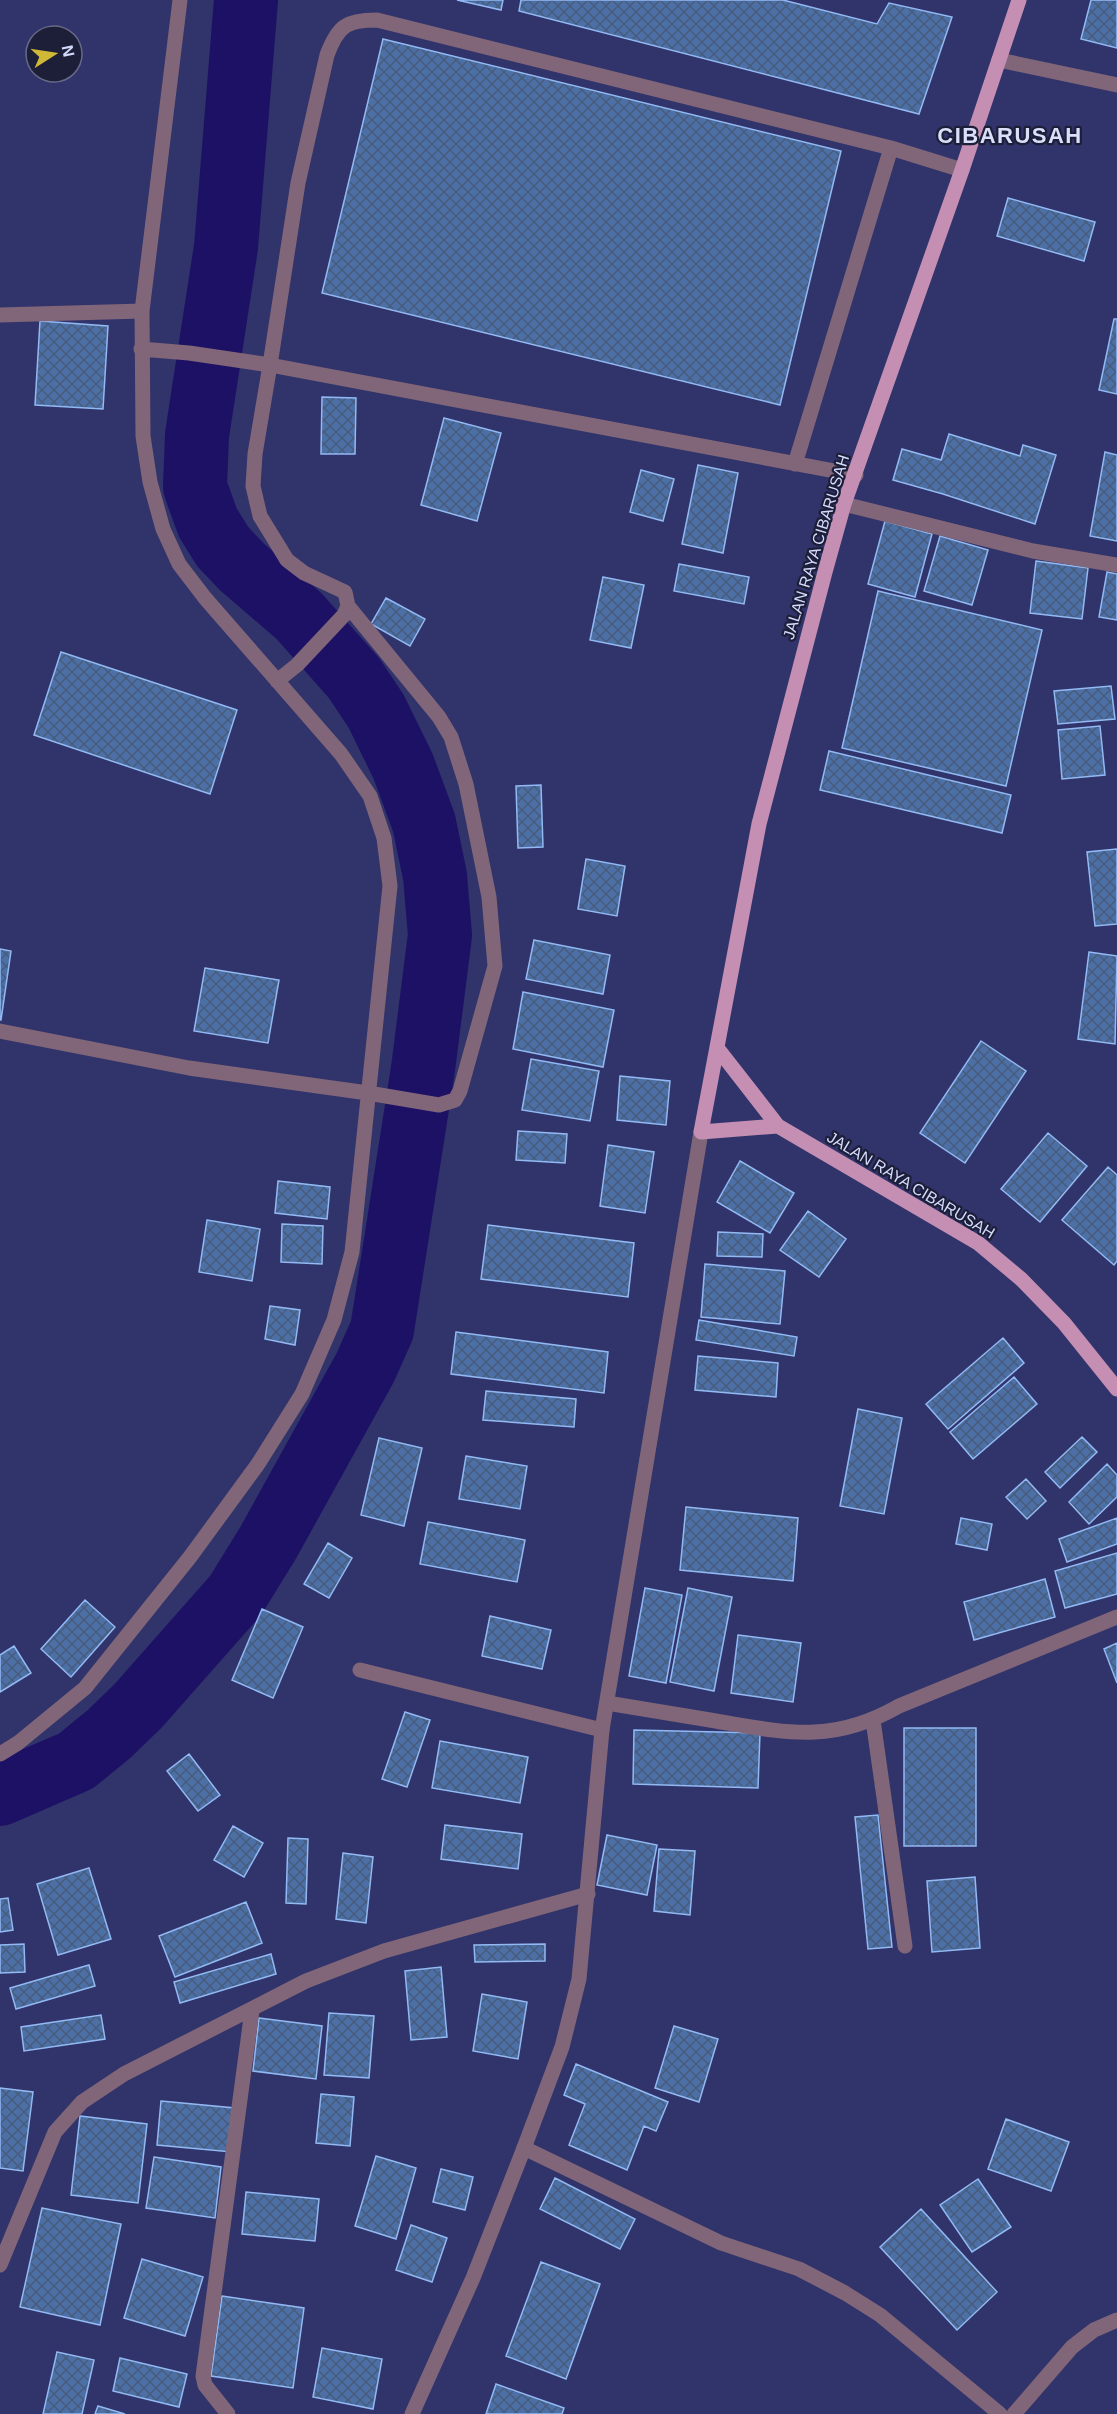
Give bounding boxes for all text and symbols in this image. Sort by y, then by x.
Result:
north arrow [24,24,84,84]
text: N [59,44,78,58]
district label: CIBARUSAH [937,123,1083,148]
street label: JALAN RAYA CIBARUSAH [780,453,852,641]
street label: JALAN RAYA CIBARUSAH [824,1128,998,1242]

